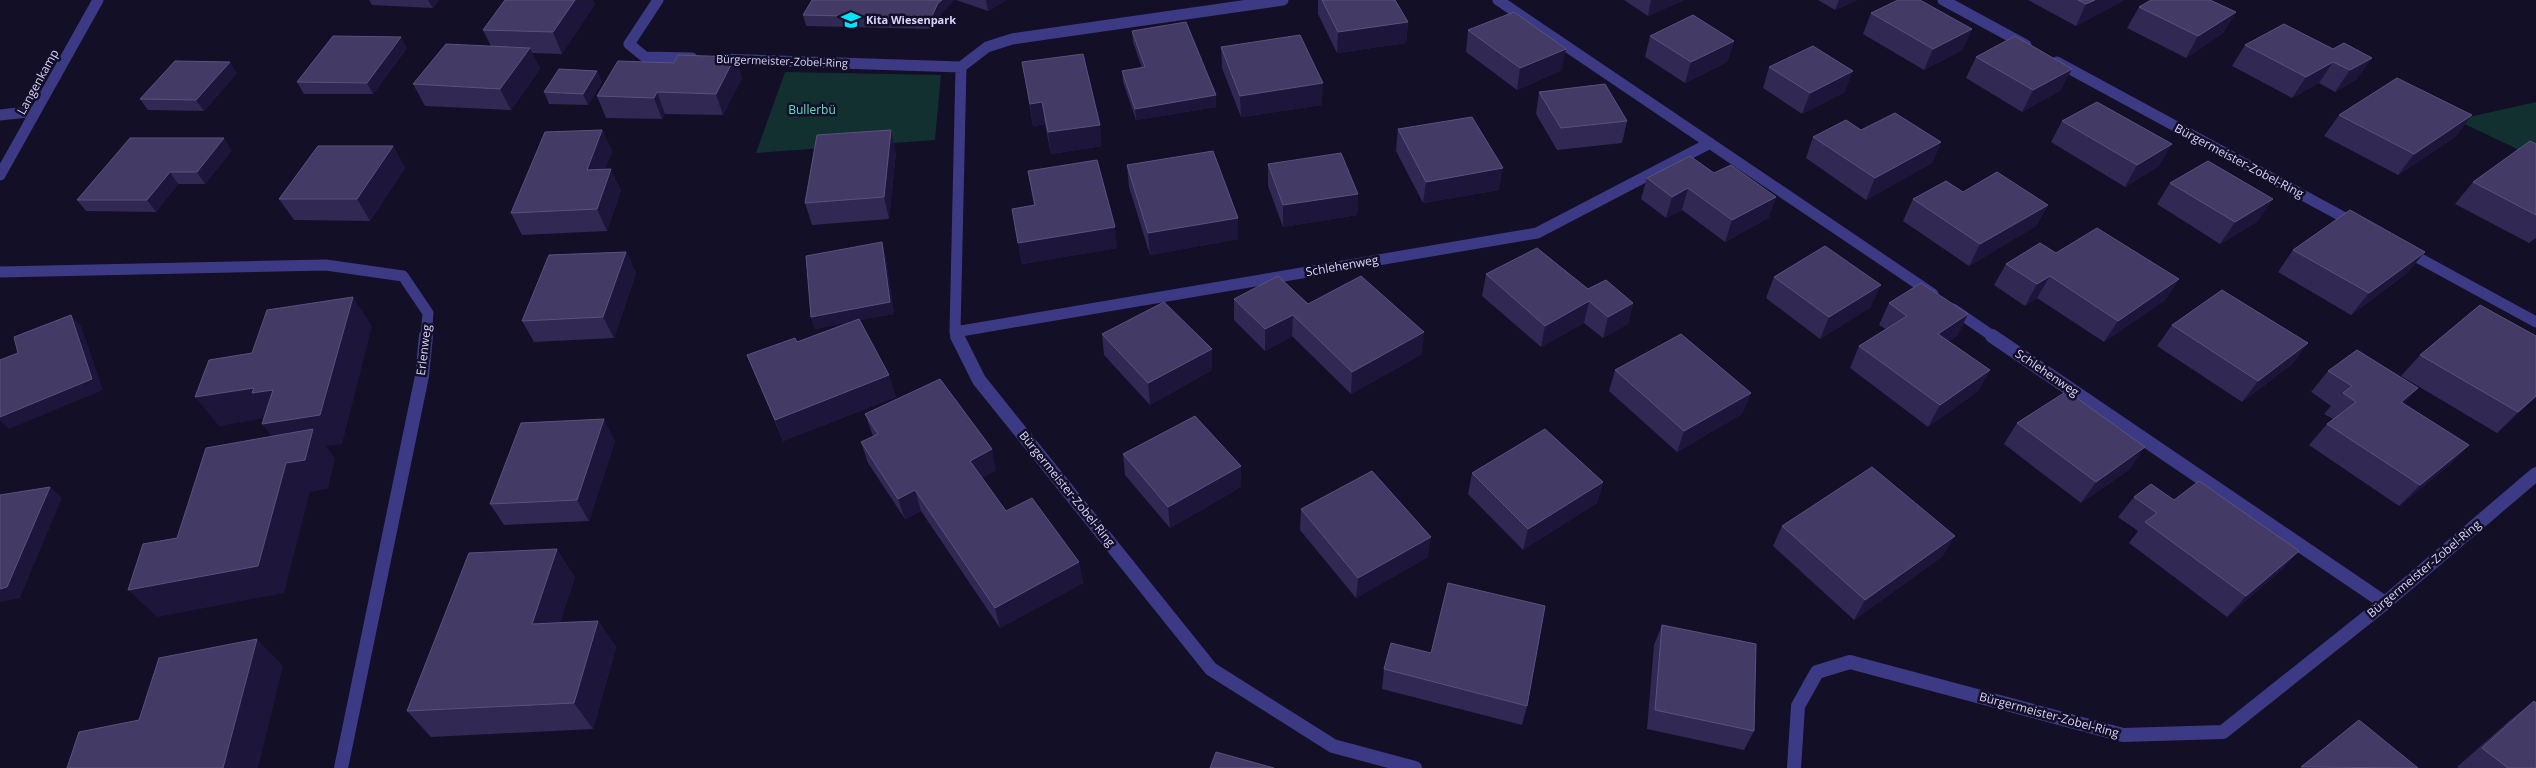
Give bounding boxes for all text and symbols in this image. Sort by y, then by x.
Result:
school or university icon: Kita Wiesenpark [840,9,862,31]
place label: Kita Wiesenpark [866,12,956,27]
street label: Langenkamp [13,46,63,118]
street label: Bürgermeister-Zobel-Ring [716,51,848,70]
park label: Bullerbü [788,101,836,118]
street label: Bürgermeister-Zobel-Ring [2172,119,2307,202]
street label: Schlehenweg [1304,251,1380,280]
street label: Erlenweg [412,323,435,376]
street label: Schlehenweg [2012,345,2083,400]
street label: Bürgermeister-Zobel-Ring [1015,427,1120,550]
street label: Bürgermeister-Zobel-Ring [2363,516,2485,621]
street label: Bürgermeister-Zobel-Ring [1977,688,2121,741]

